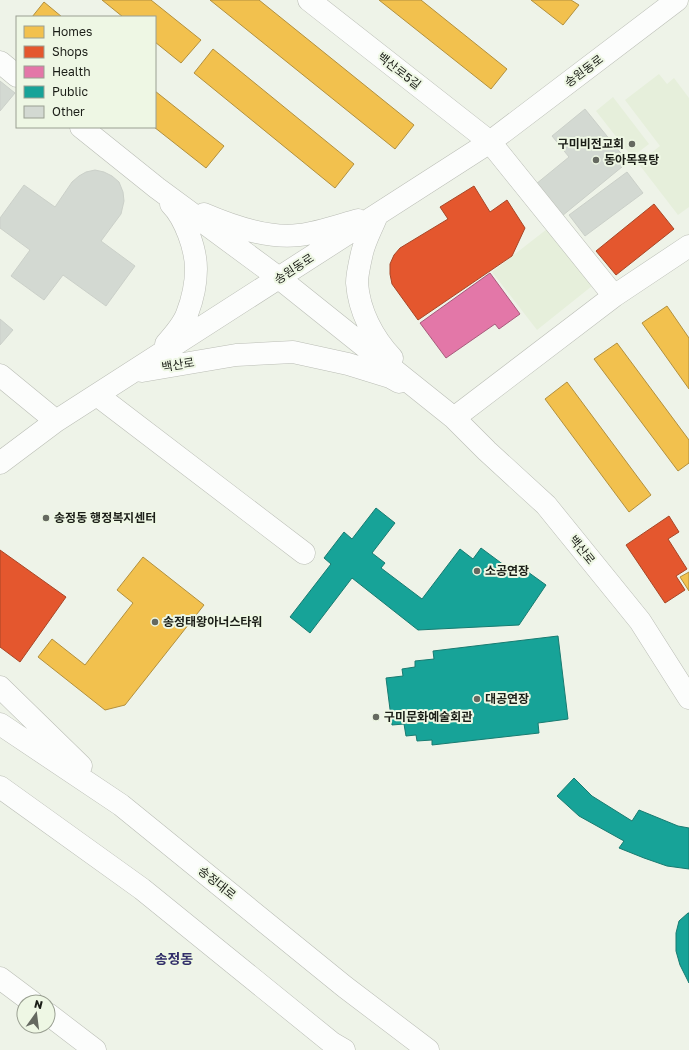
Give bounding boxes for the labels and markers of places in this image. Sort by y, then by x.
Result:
place label: 구미비전교회 [558,136,624,151]
marker: 구미비전교회 [627,139,637,149]
place label: 동아목욕탕 [604,152,659,167]
marker: 동아목욕탕 [591,155,601,165]
place label: 송정동 행정복지센터 [54,510,156,525]
marker: 송정동 행정복지센터 [41,513,51,523]
place label: 소공연장 [485,563,529,578]
marker: 소공연장 [472,566,482,576]
place label: 송정태왕아너스타워 [163,614,262,629]
marker: 송정태왕아너스타워 [150,617,160,627]
place label: 대공연장 [485,691,529,706]
marker: 대공연장 [472,694,482,704]
place label: 구미문화예술회관 [384,709,472,724]
marker: 구미문화예술회관 [371,712,381,722]

